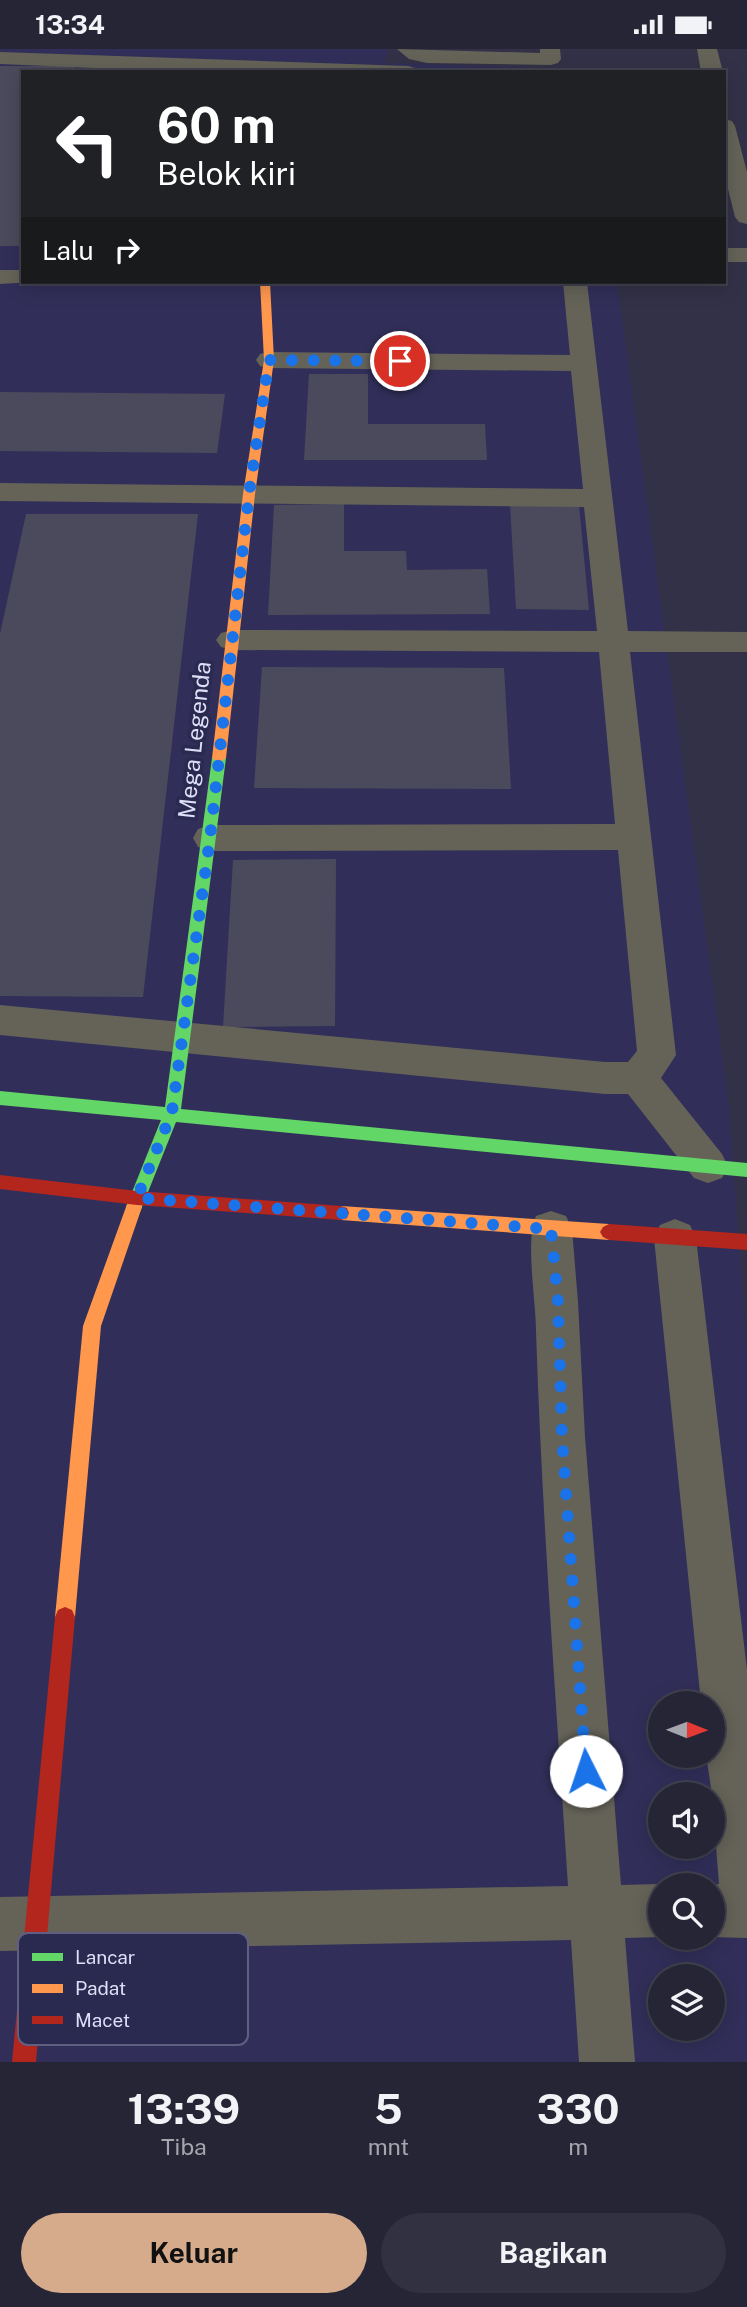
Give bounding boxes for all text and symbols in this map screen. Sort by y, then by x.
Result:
text: 13:34 [35,9,105,40]
text: 60 m [157,96,276,154]
icon: left [42,98,133,189]
text: Belok kiri [157,155,296,192]
icon: right [108,231,146,269]
text: Lalu [42,235,94,266]
pin [370,331,430,391]
icon: arrive [381,342,419,380]
street label: Mega Legenda [172,660,216,820]
north arrow [648,1691,724,1767]
map controls [648,1691,725,2041]
position arrow [549,1734,623,1808]
button: sound [648,1782,725,1859]
button: search [648,1873,725,1950]
legend [18,1933,248,2045]
text: Lancar [75,1946,135,1968]
button: layers [648,1964,725,2041]
text: Padat [75,1977,126,1999]
text: Macet [75,2009,130,2031]
text: 13:39 [128,2084,240,2133]
text: 5 [374,2084,403,2133]
text: 330 [537,2084,620,2133]
text: Tiba [161,2133,207,2160]
text: mnt [368,2133,409,2160]
text: m [568,2133,588,2160]
button: Keluar [21,2213,367,2293]
button: Bagikan [381,2213,726,2293]

